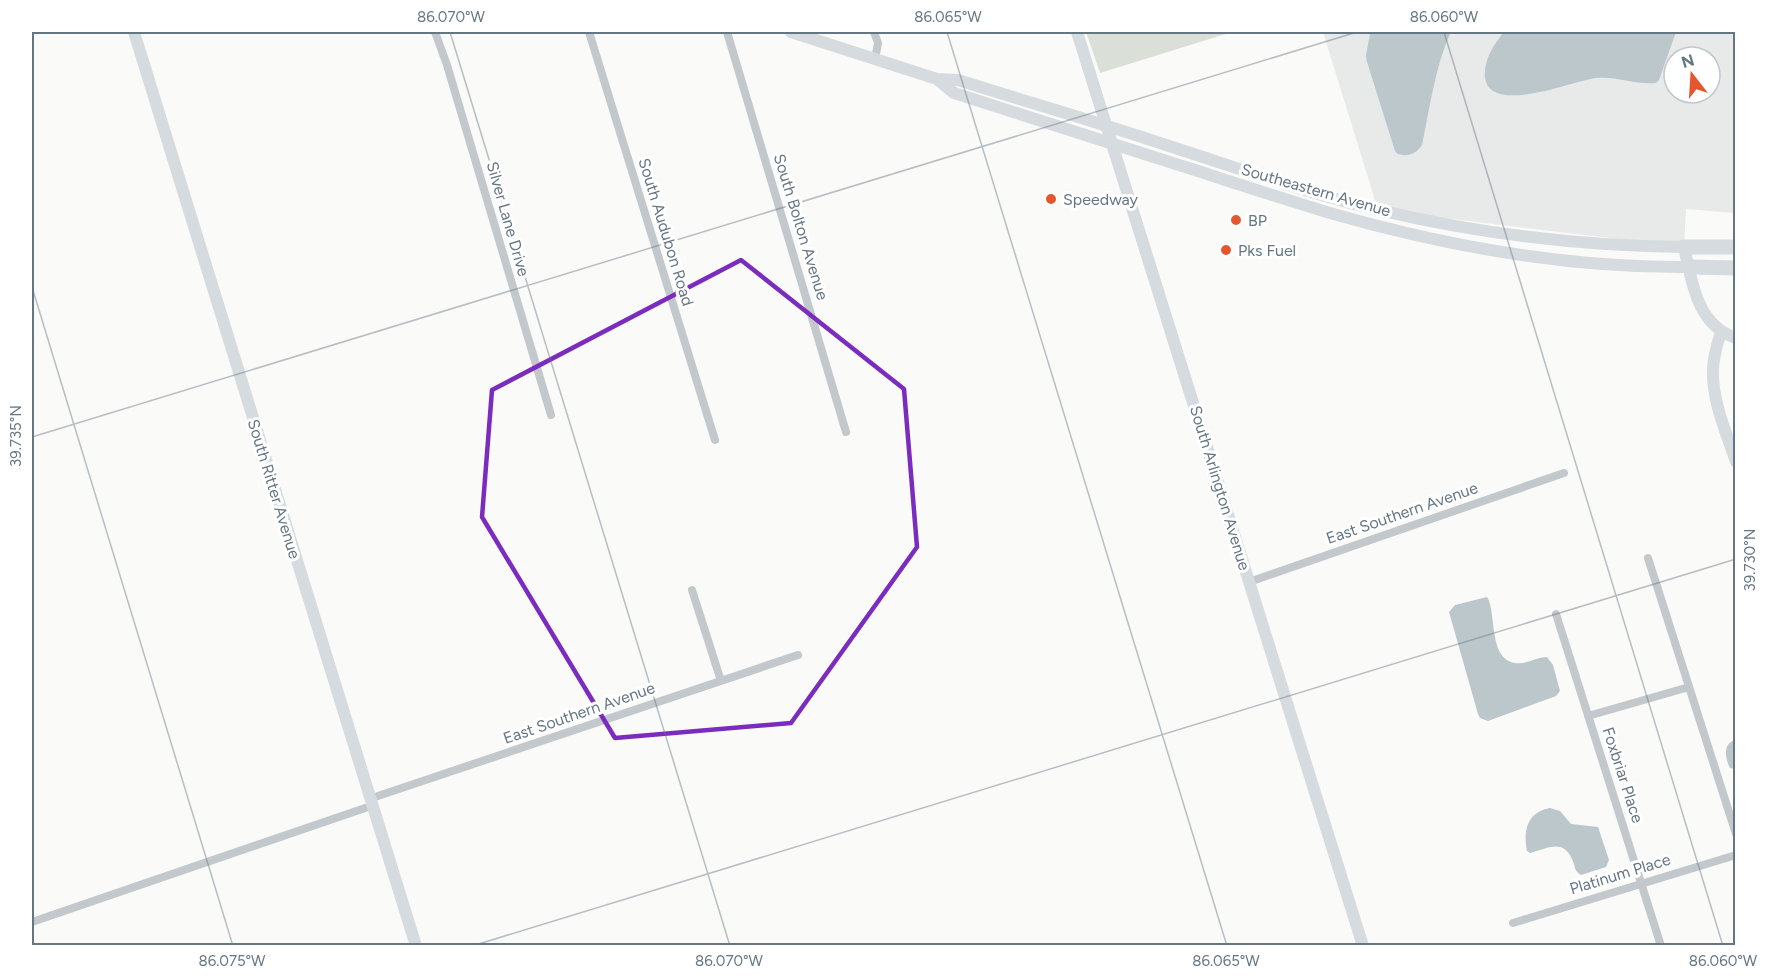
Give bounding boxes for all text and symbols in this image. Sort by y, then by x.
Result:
text: 86.070°W [417,8,486,26]
text: 86.065°W [914,8,982,26]
text: 86.060°W [1410,8,1479,26]
north arrow [1662,45,1722,105]
text: N [1679,50,1696,72]
street label: South Bolton Avenue [770,152,832,303]
street label: South Audubon Road [634,156,698,308]
street label: Silver Lane Drive [483,159,534,279]
street label: Southeastern Avenue [1239,160,1393,220]
place label: Speedway [1063,190,1139,209]
marker: Speedway [1044,192,1058,206]
place label: BP [1248,211,1267,230]
marker: BP [1229,213,1243,227]
place label: Pks Fuel [1238,241,1296,260]
marker: Pks Fuel [1219,243,1233,257]
street label: South Arlington Avenue [1186,403,1254,573]
text: 39.735°N [7,405,25,467]
street label: South Ritter Avenue [244,417,304,561]
street label: East Southern Avenue [1324,478,1481,548]
text: 39.730°N [1741,529,1759,591]
street label: East Southern Avenue [501,678,658,748]
street label: Foxbriar Place [1599,725,1648,826]
street label: Platinum Place [1567,850,1673,898]
text: 86.075°W [198,952,266,970]
text: 86.070°W [695,952,764,970]
text: 86.065°W [1192,952,1260,970]
text: 86.060°W [1689,952,1758,970]

